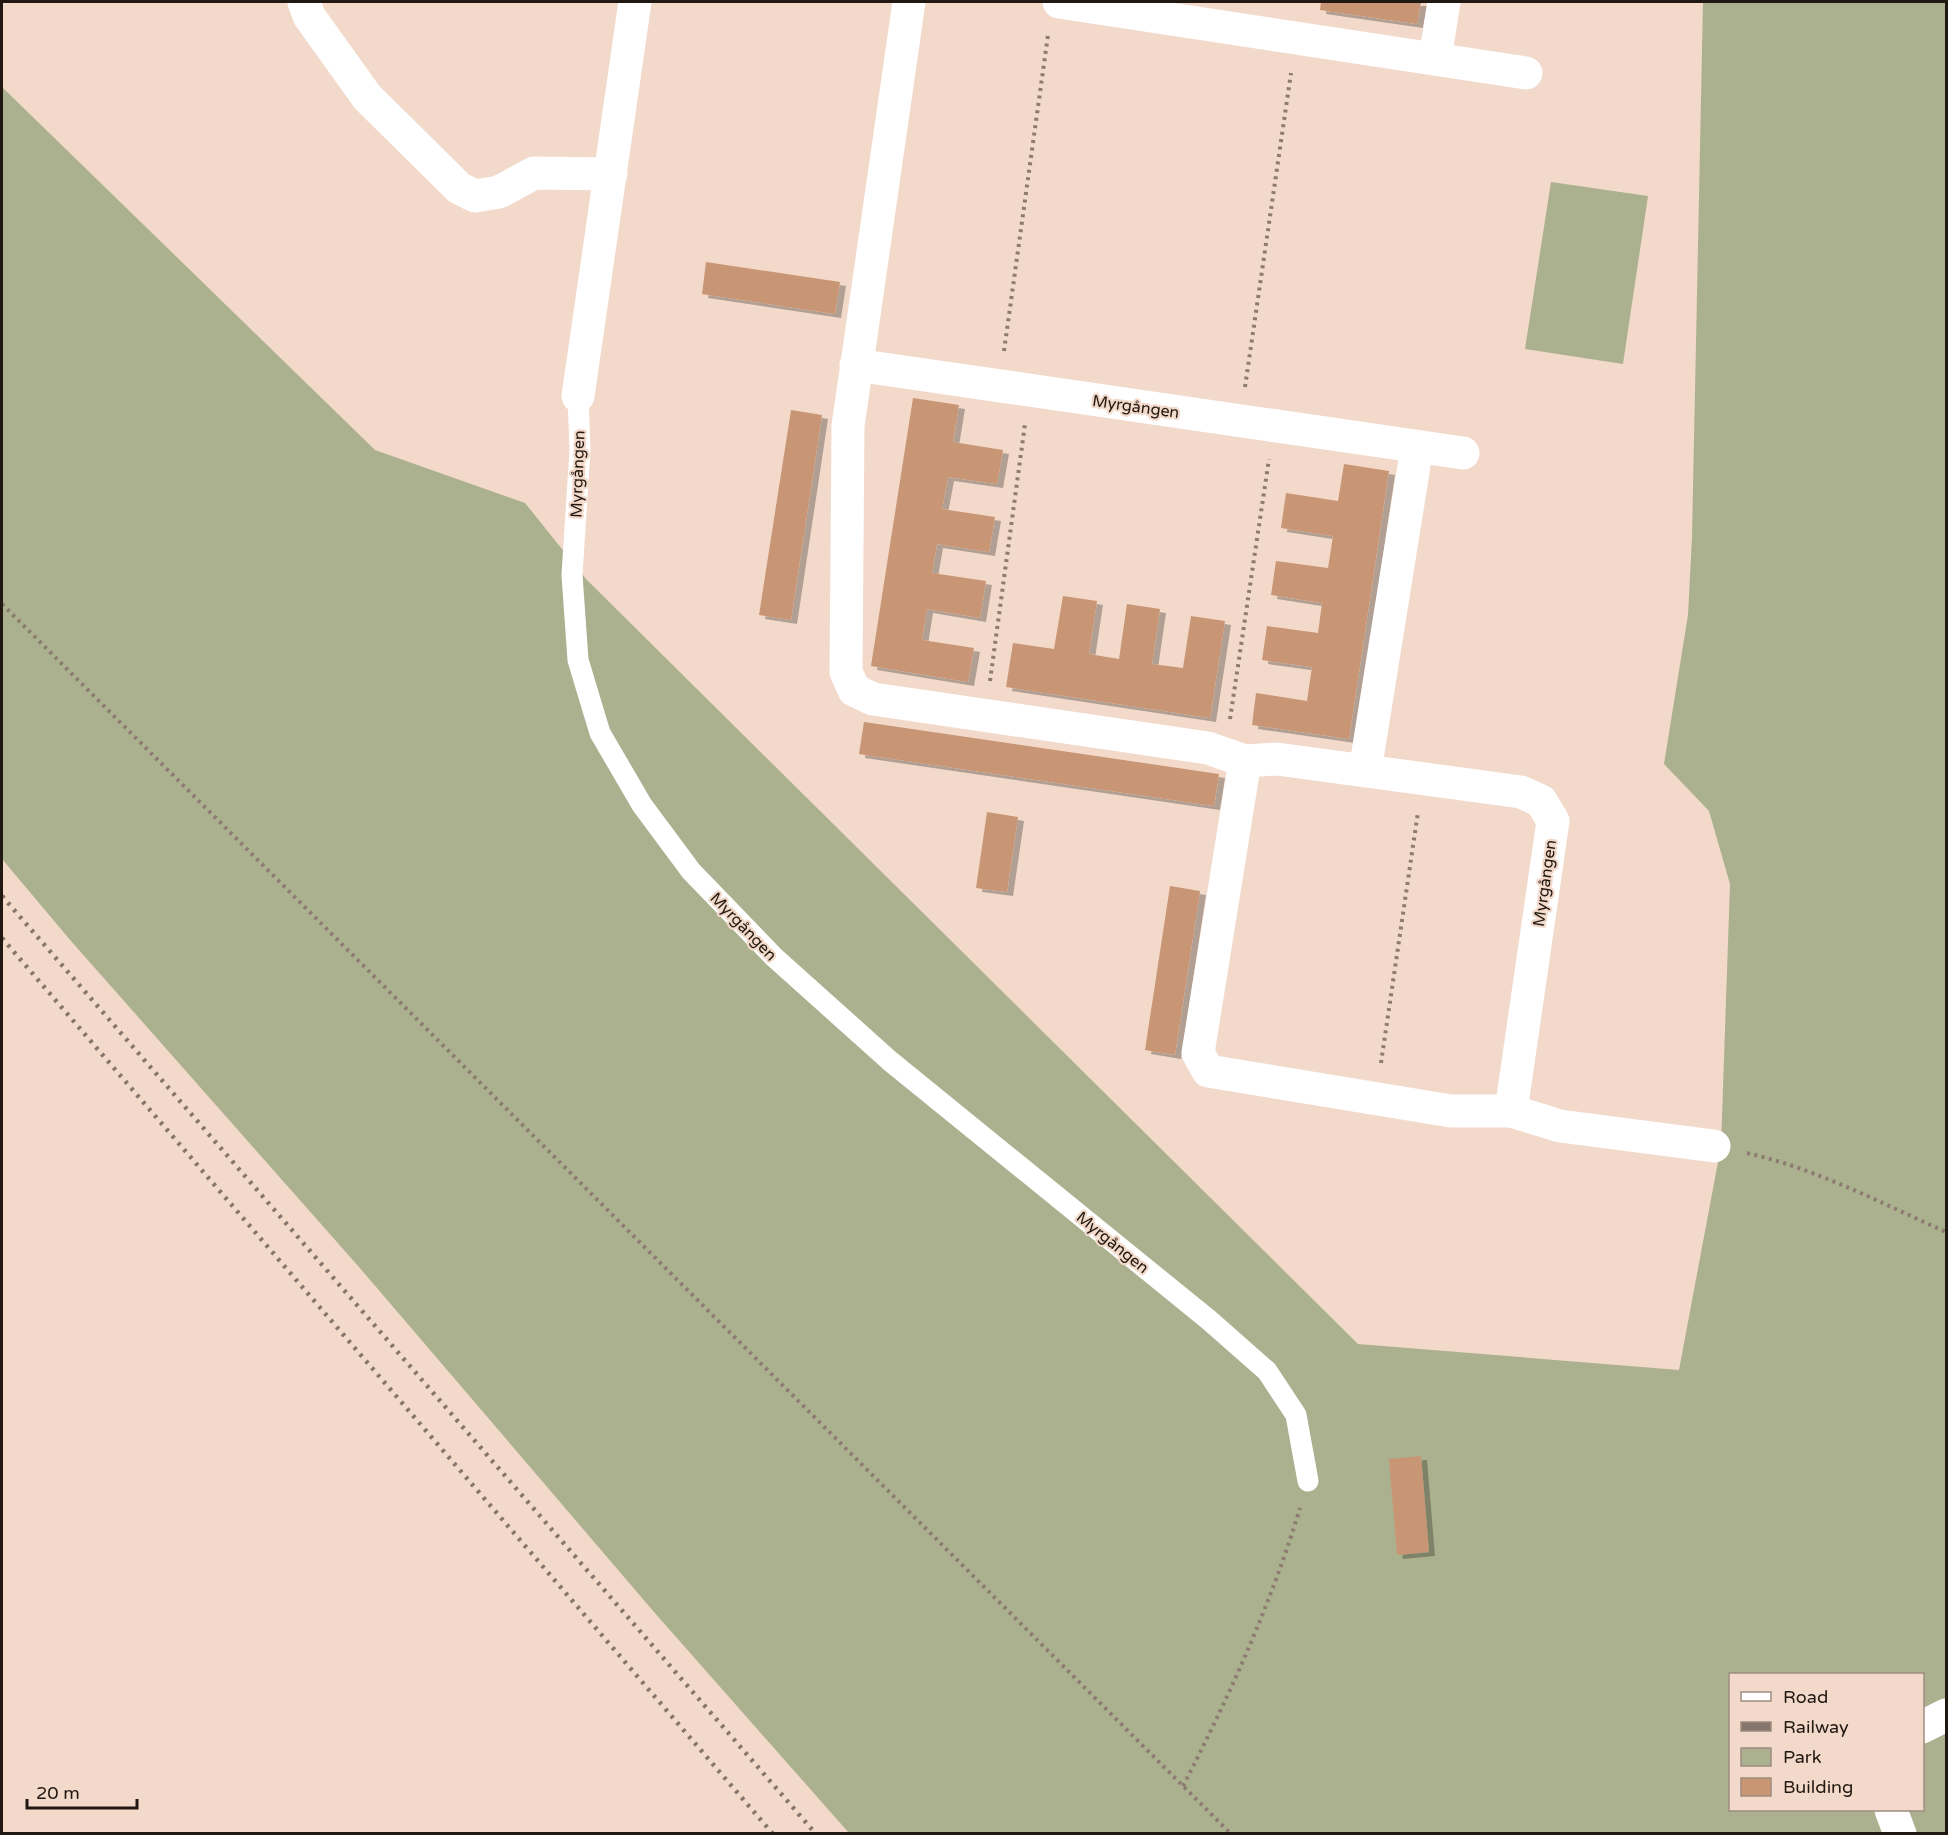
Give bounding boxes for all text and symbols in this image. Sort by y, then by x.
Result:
street label: Myrgången [1091,391,1181,423]
street label: Myrgången [566,430,590,518]
street label: Myrgången [1529,838,1561,928]
street label: Myrgången [706,888,781,965]
street label: Myrgången [1072,1207,1153,1278]
legend [1729,1673,1924,1811]
text: Road [1783,1686,1828,1708]
text: Railway [1783,1716,1849,1738]
text: Park [1783,1746,1822,1768]
scale bar [27,1772,136,1810]
text: Building [1783,1776,1853,1798]
text: 20 m [36,1782,80,1804]

